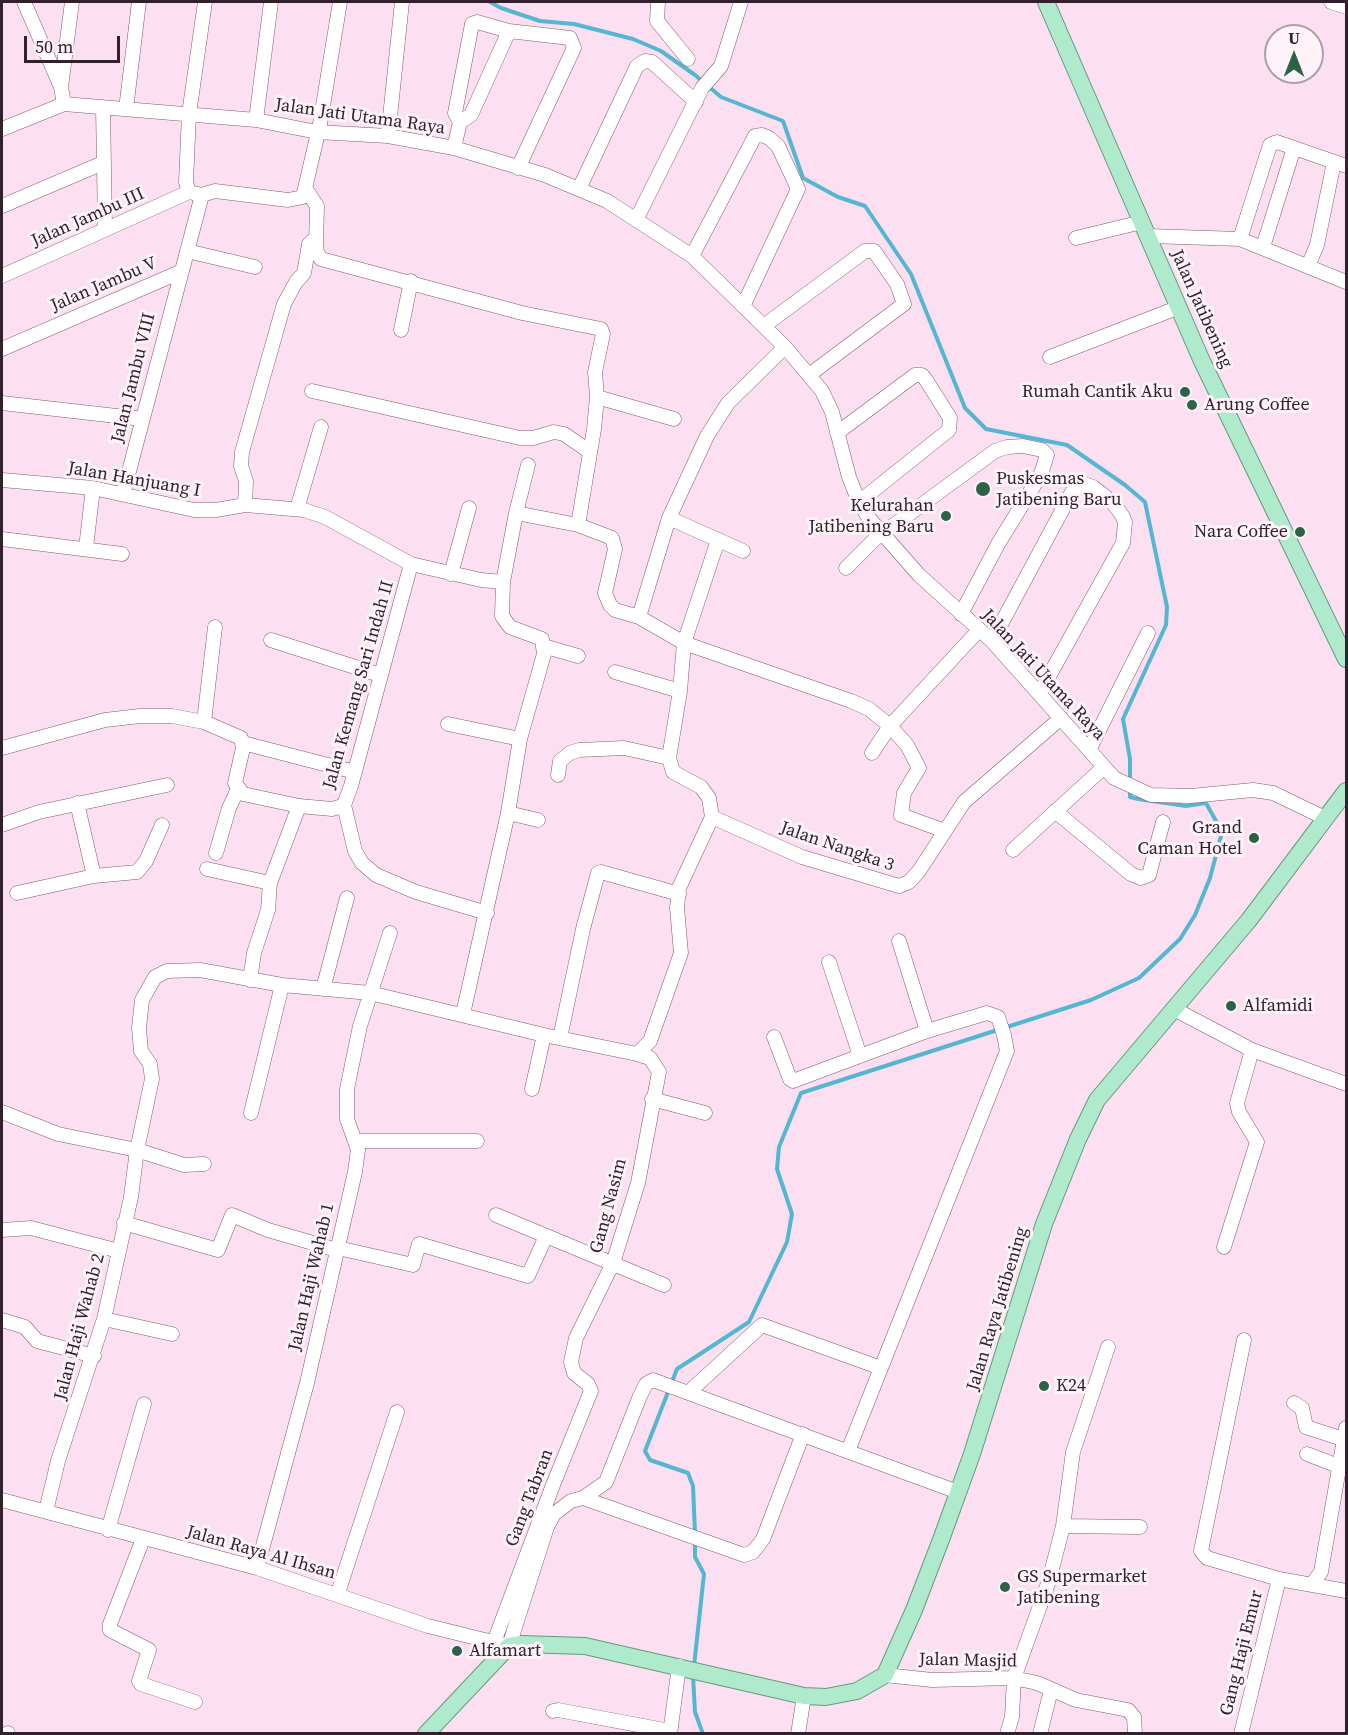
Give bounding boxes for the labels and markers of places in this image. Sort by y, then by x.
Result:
place label: Rumah Cantik Aku [1022,381,1173,403]
marker: Rumah Cantik Aku [1178,385,1192,399]
place label: Arung Coffee [1204,394,1310,416]
marker: Arung Coffee [1185,398,1199,412]
place label: Puskesmas Jatibening Baru [996,468,1121,510]
marker: Puskesmas Jatibening Baru [974,480,992,498]
place label: Kelurahan Jatibening Baru [809,495,934,538]
marker: Kelurahan Jatibening Baru [939,509,953,523]
place label: Nara Coffee [1194,521,1288,543]
marker: Nara Coffee [1293,525,1307,539]
place label: Grand Caman Hotel [1137,817,1242,860]
marker: Grand Caman Hotel [1247,831,1261,845]
place label: Alfamidi [1243,995,1313,1017]
marker: Alfamidi [1224,999,1238,1013]
place label: K24 [1056,1375,1086,1397]
marker: K24 [1037,1379,1051,1393]
place label: GS Supermarket Jatibening [1017,1566,1147,1608]
marker: GS Supermarket Jatibening [998,1580,1012,1594]
place label: Alfamart [469,1640,541,1662]
marker: Alfamart [450,1644,464,1658]

